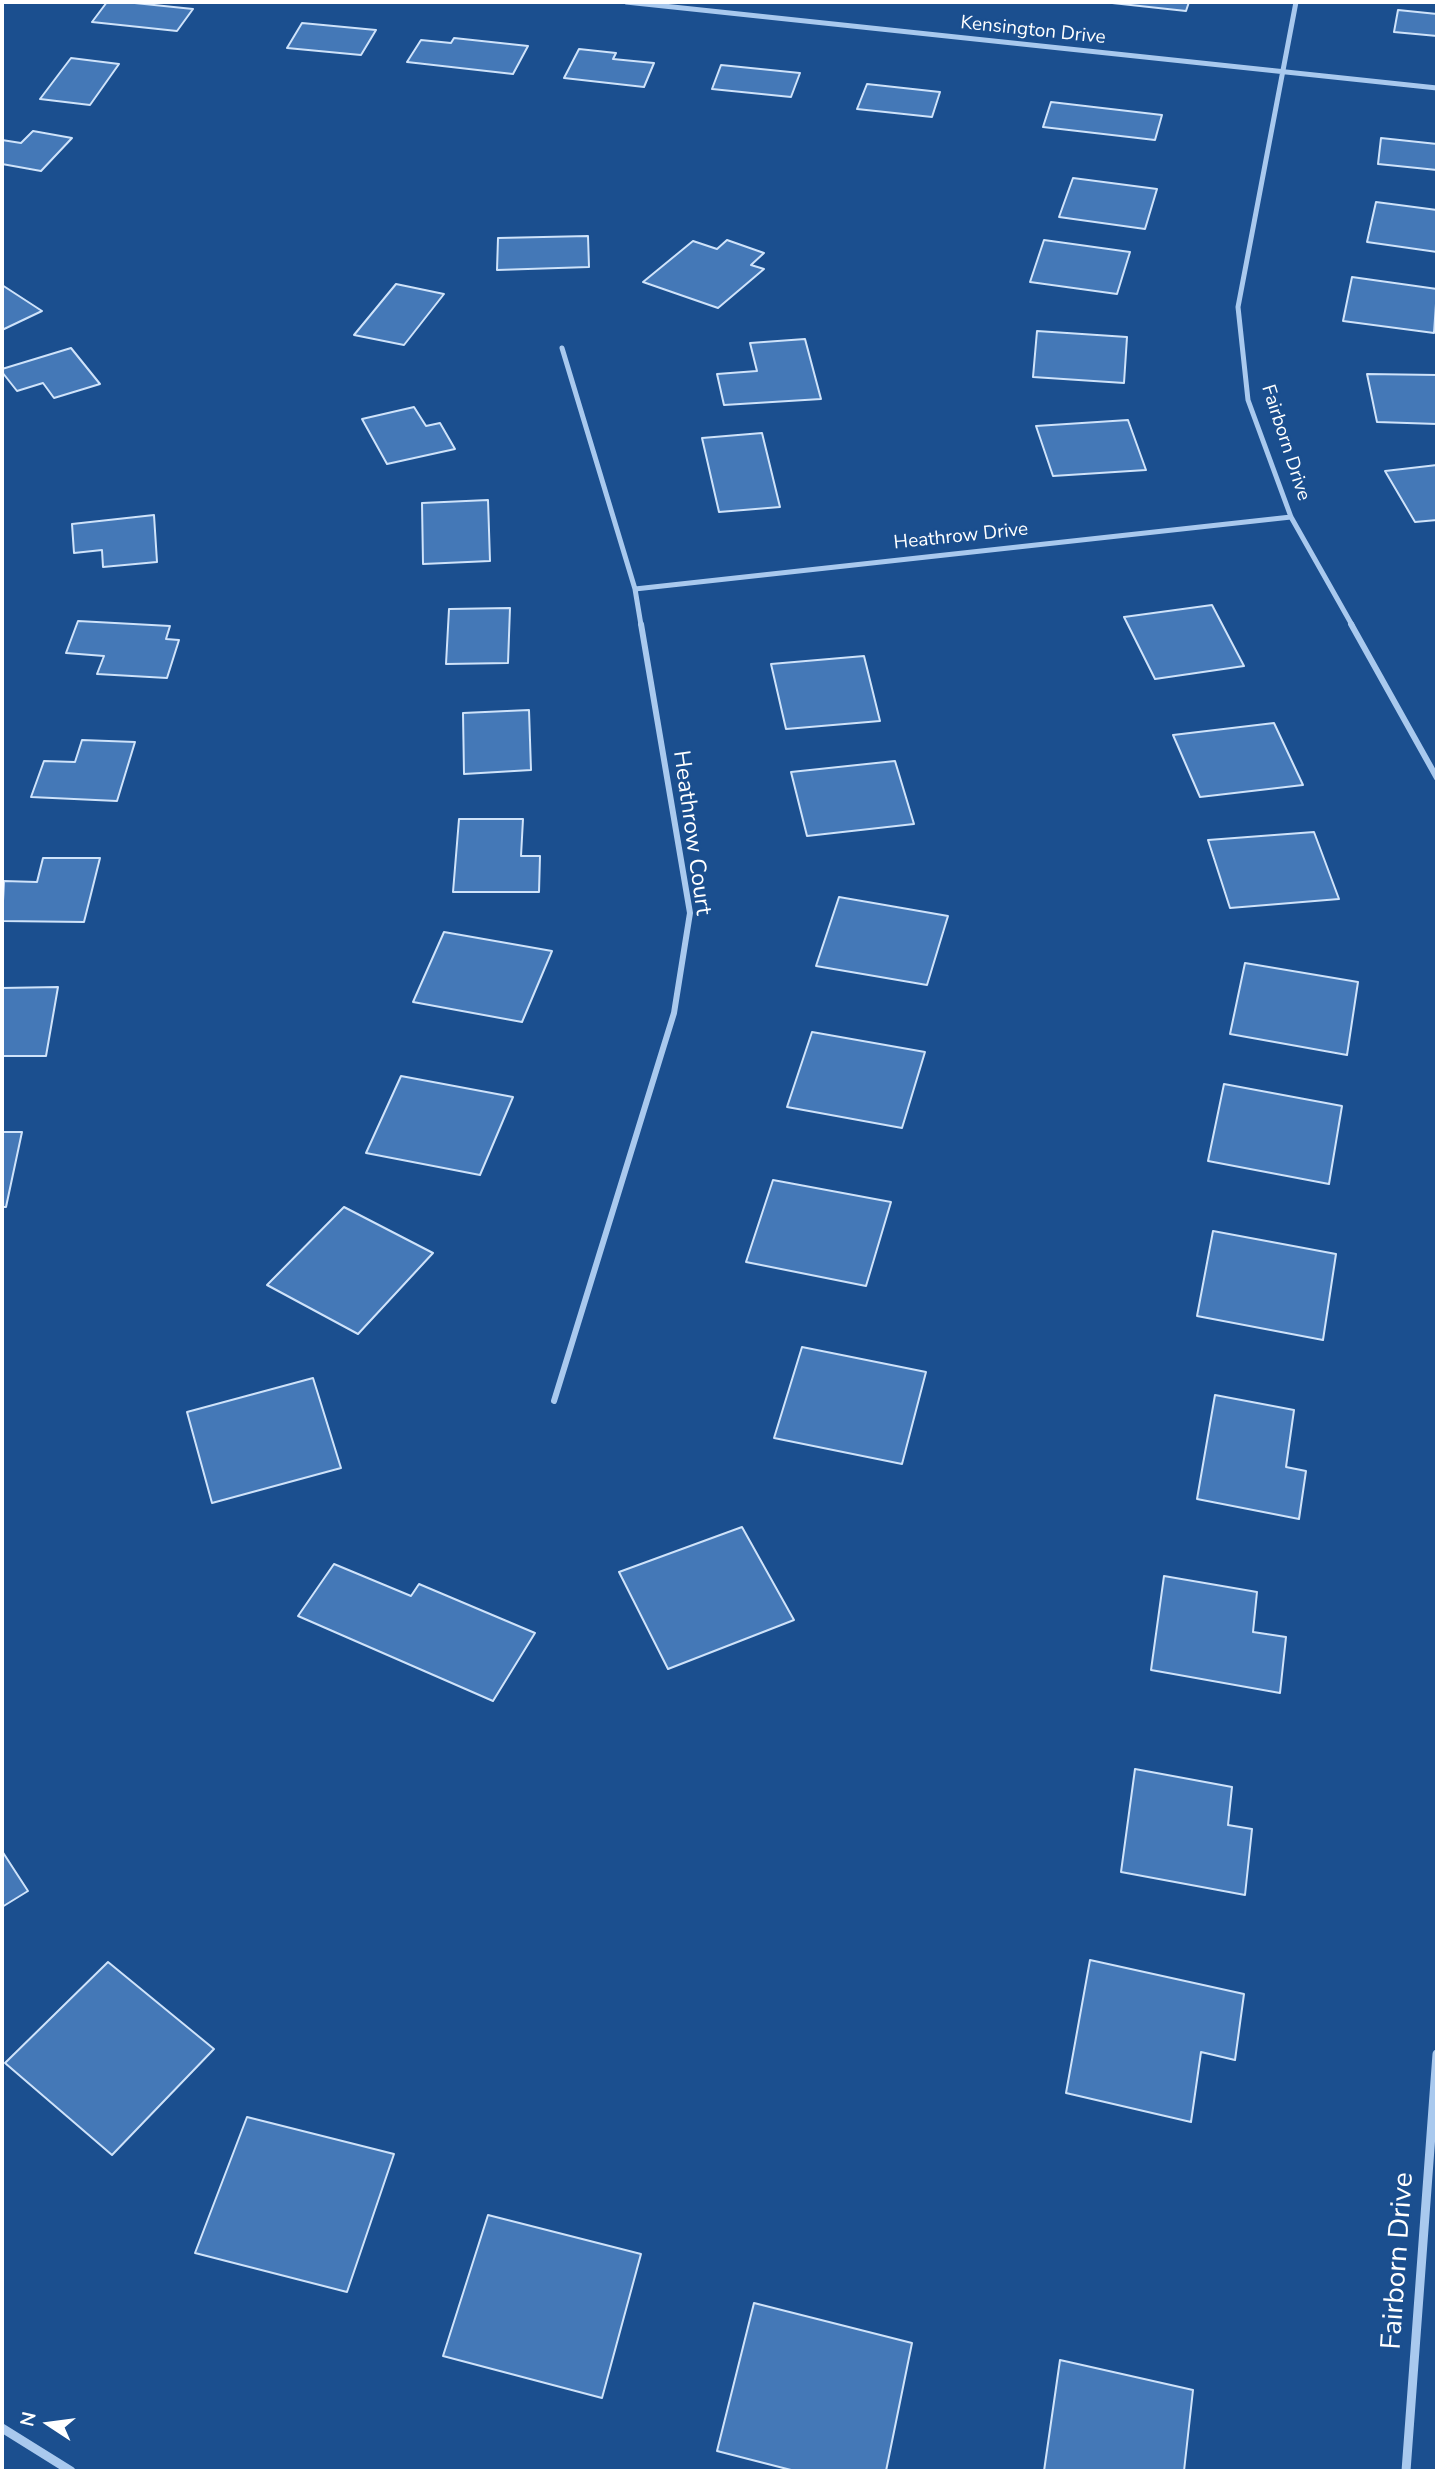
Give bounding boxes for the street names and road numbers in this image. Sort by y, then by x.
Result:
street label: Kensington Drive [959,12,1107,50]
street label: Fairborn Drive [1256,382,1314,504]
street label: Heathrow Drive [893,519,1029,555]
street label: Heathrow Court [666,749,716,917]
street label: Fairborn Drive [1376,2171,1422,2351]

